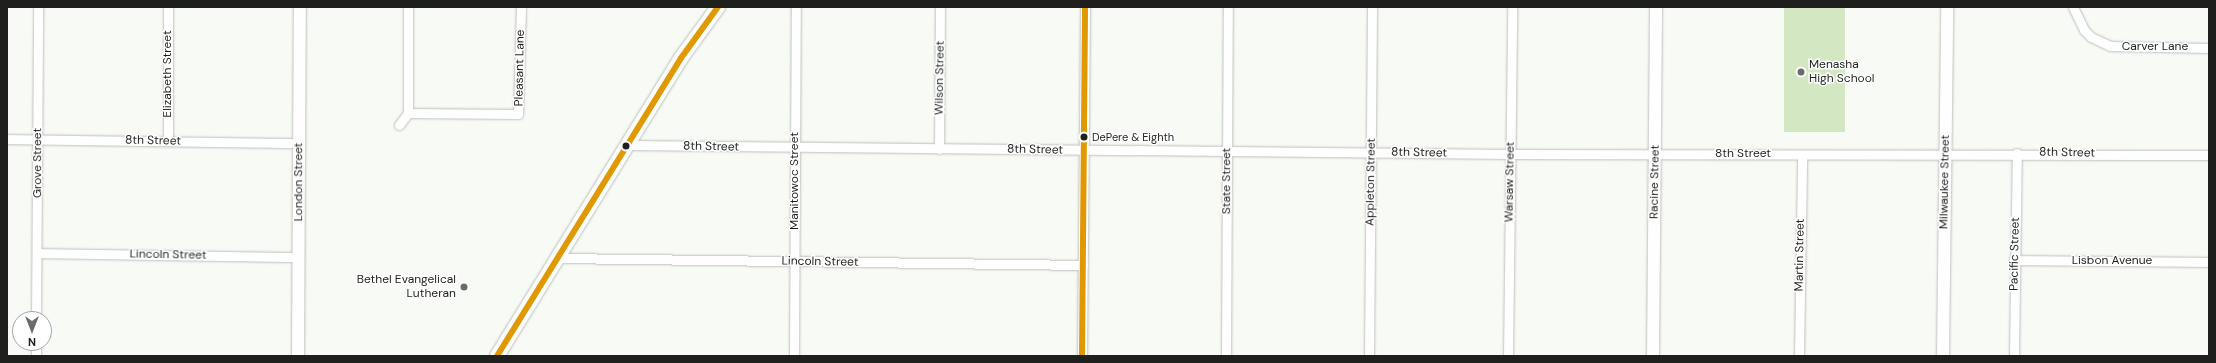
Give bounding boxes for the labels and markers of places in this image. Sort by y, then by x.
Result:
place label: Menasha High School [1809,58,1874,86]
marker: Menasha High School [1796,67,1806,77]
place label: DePere & Eighth [1092,130,1174,144]
marker: DePere & Eighth [1079,132,1089,142]
unlabelled marker [621,141,631,151]
place label: Bethel Evangelical Lutheran [357,273,456,301]
marker: Bethel Evangelical Lutheran [459,282,469,292]

